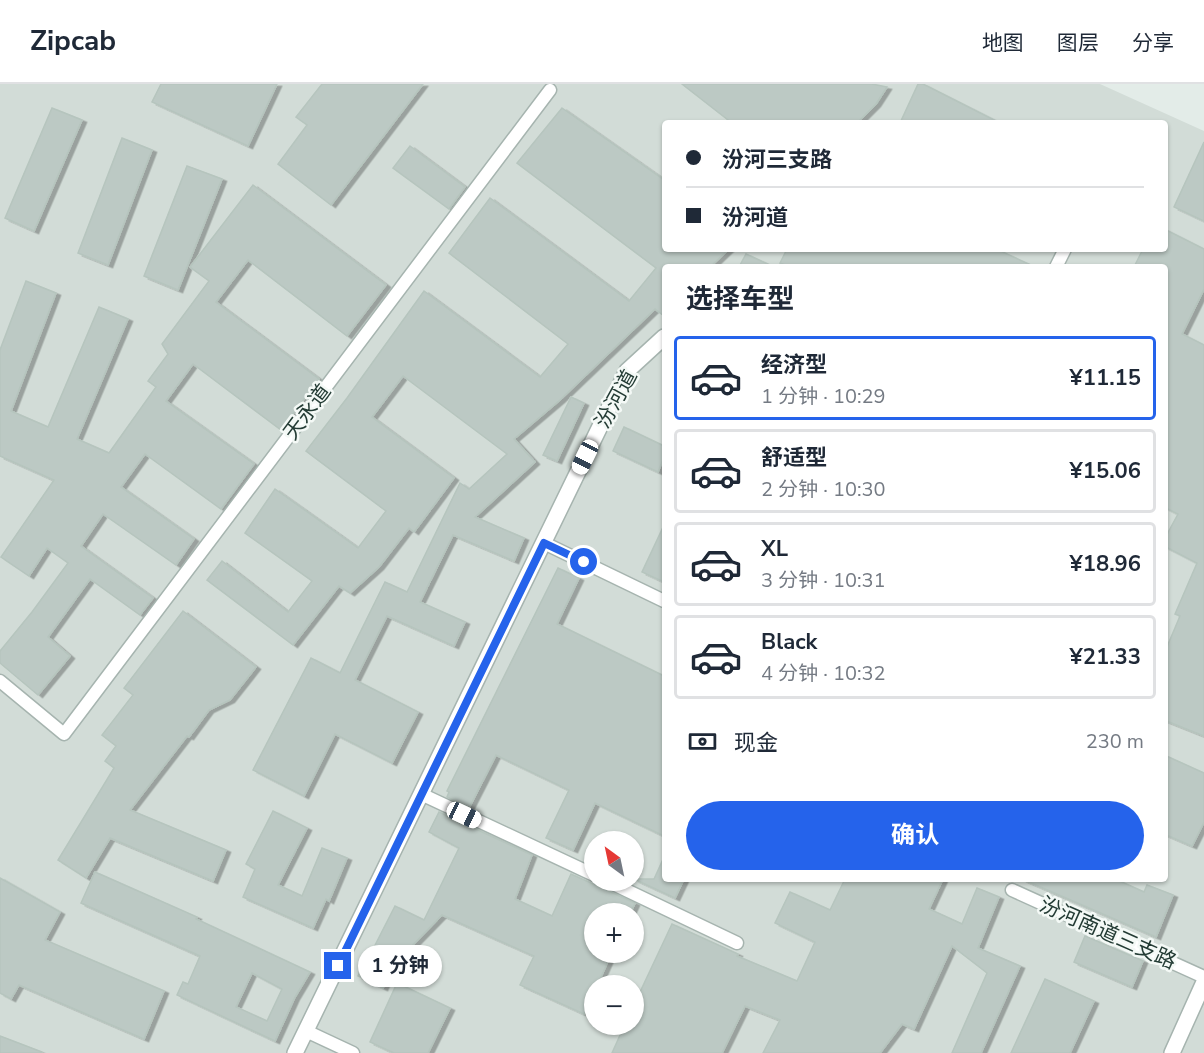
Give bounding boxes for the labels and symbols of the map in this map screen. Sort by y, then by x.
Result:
street label: 汾河道 [588,365,644,433]
street label: 天永道 [277,378,337,446]
car [569,437,601,477]
route start [570,548,597,575]
car [444,799,484,831]
north arrow [584,831,644,891]
street label: 汾河南道三支路 [1035,890,1181,976]
callout: 1 分钟 [359,945,443,987]
route end [324,952,351,979]

